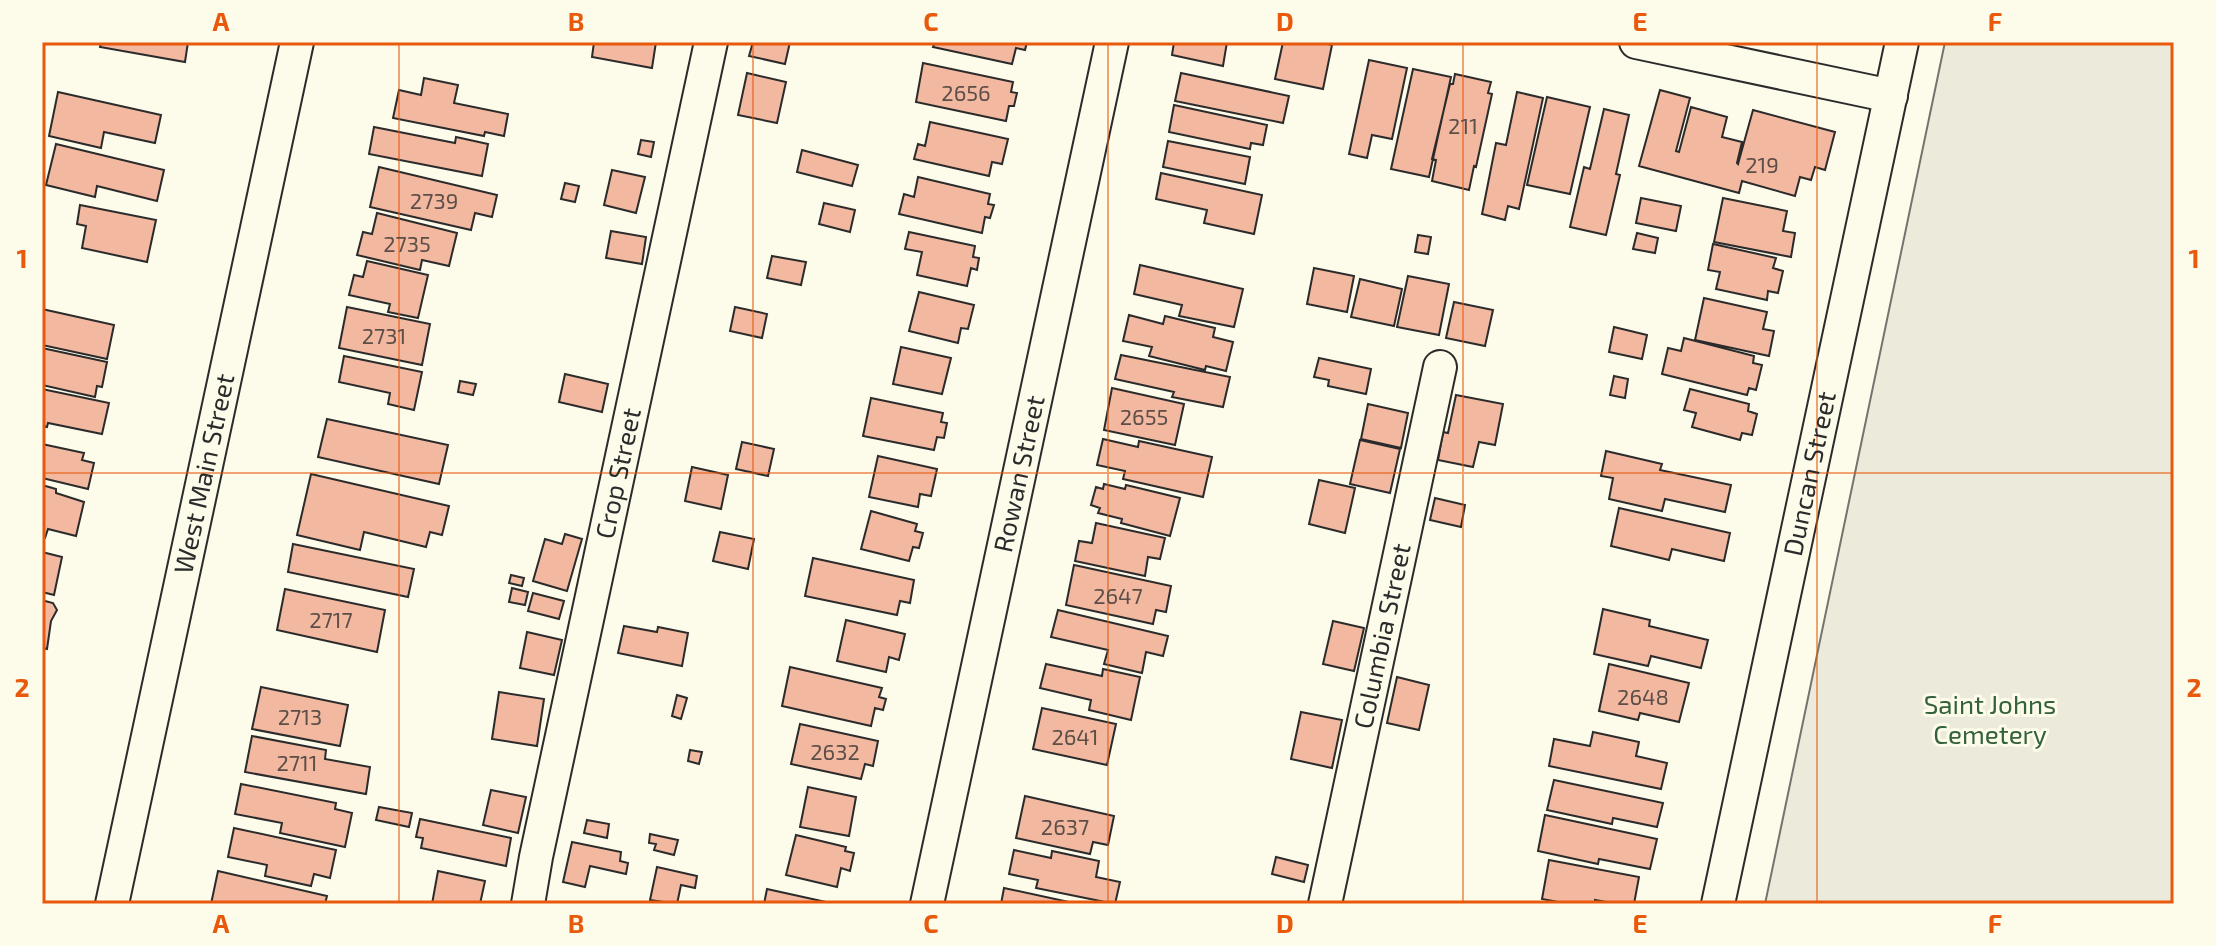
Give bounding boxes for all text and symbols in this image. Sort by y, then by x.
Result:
text: A [213,5,230,36]
text: B [568,5,584,36]
text: C [923,5,939,36]
text: D [1276,5,1294,36]
text: E [1632,5,1648,36]
text: F [1988,5,2002,36]
house number: 2656 [941,79,991,105]
house number: 211 [1448,112,1478,138]
house number: 219 [1745,151,1779,177]
house number: 2739 [410,187,458,213]
house number: 2735 [383,230,431,256]
text: 1 [16,242,28,273]
text: 1 [2188,242,2200,273]
house number: 2731 [362,322,406,348]
street label: West Main Street [166,370,239,576]
street label: Duncan Street [1776,388,1841,558]
street label: Rowan Street [986,392,1050,555]
house number: 2655 [1120,403,1168,429]
street label: Crop Street [588,405,646,541]
street label: Columbia Street [1346,540,1416,731]
house number: 2647 [1093,582,1143,608]
house number: 2717 [309,606,353,632]
text: 2 [14,671,30,702]
text: 2 [2186,671,2202,702]
house number: 2648 [1617,683,1669,709]
park label: Saint Johns Cemetery [1924,688,2056,749]
house number: 2713 [278,703,322,729]
house number: 2641 [1051,723,1099,749]
house number: 2632 [810,738,860,764]
house number: 2711 [276,749,318,775]
house number: 2637 [1041,813,1089,839]
text: A [213,907,230,938]
text: B [568,907,584,938]
text: C [923,907,939,938]
text: D [1276,907,1294,938]
text: E [1632,907,1648,938]
text: F [1988,907,2002,938]

